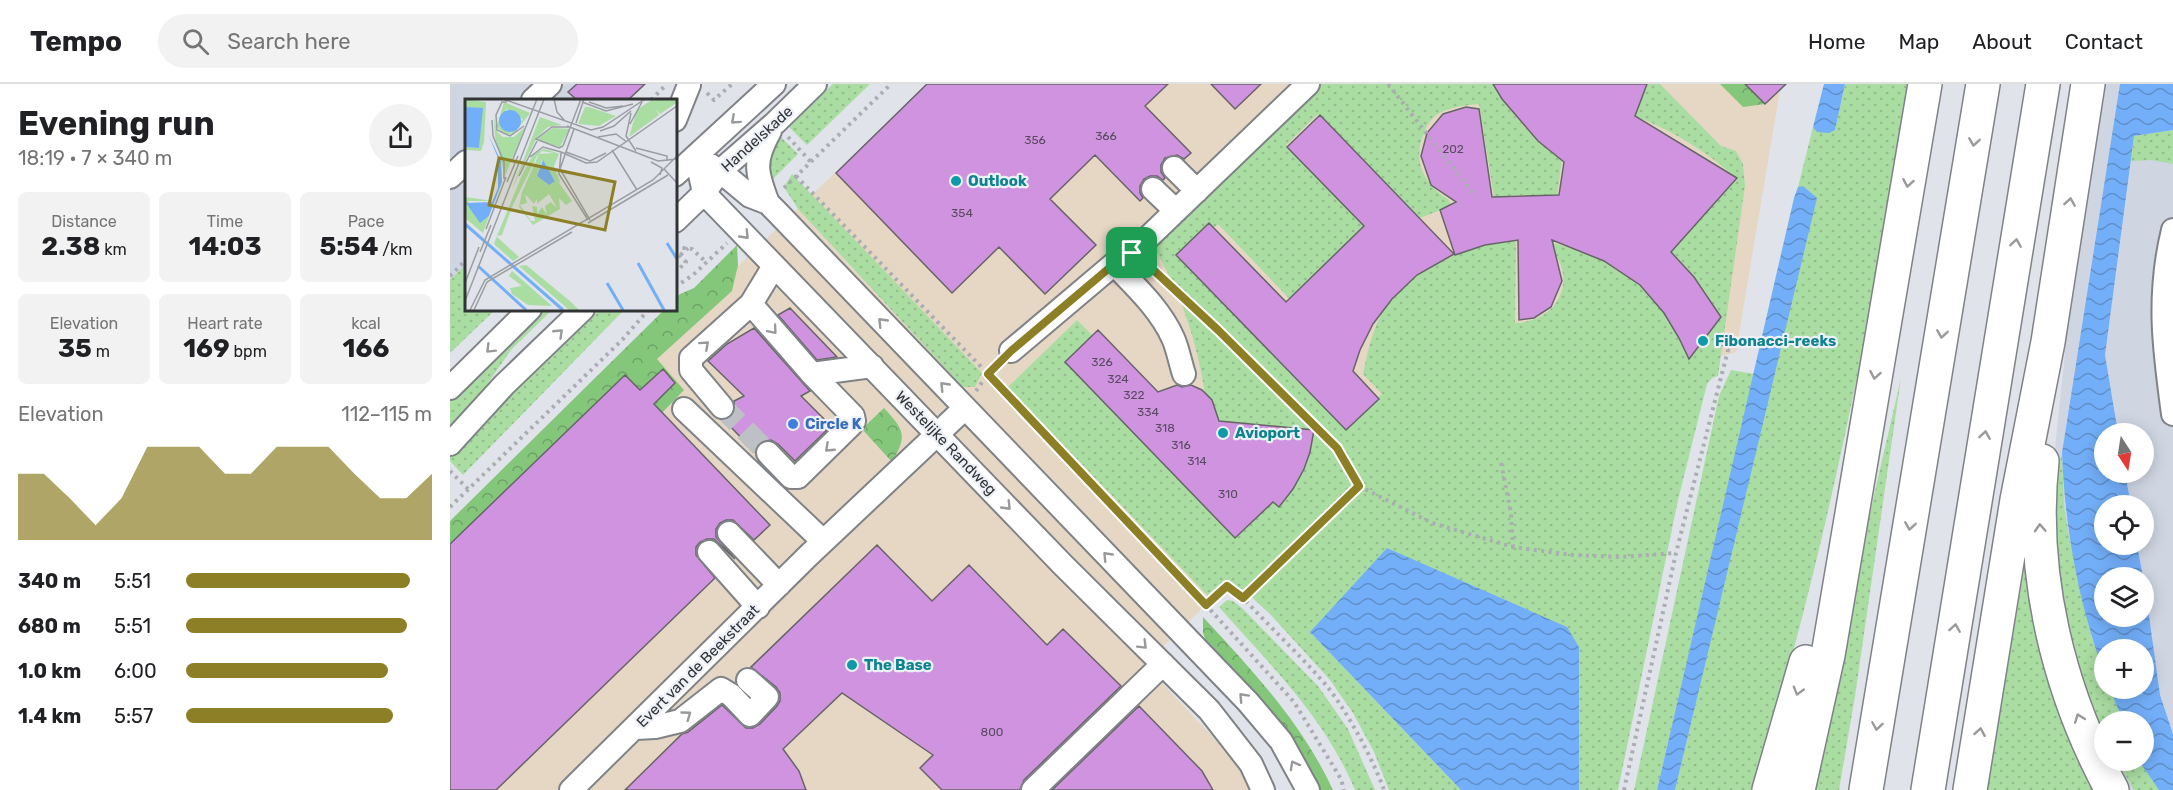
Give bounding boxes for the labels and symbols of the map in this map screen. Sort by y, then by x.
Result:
inset map [465,99,676,310]
street label: Handelskade [718,102,796,176]
one-way arrow [732,113,742,124]
house number: 366 [1095,129,1117,143]
house number: 356 [1024,133,1046,147]
one-way arrow [1968,136,1981,146]
house number: 202 [1442,142,1464,156]
place label: Outlook [968,172,1027,190]
marker: Outlook [949,174,963,188]
one-way arrow [1902,178,1915,188]
one-way arrow [2063,197,2075,206]
house number: 354 [951,206,973,220]
pin [1106,227,1157,278]
one-way arrow [738,229,749,239]
one-way arrow [2009,238,2022,248]
one-way arrow [878,319,889,329]
one-way arrow [765,323,776,334]
one-way arrow [551,329,562,340]
one-way arrow [1936,329,1948,339]
place label: Fibonacci-reeks [1715,332,1836,350]
marker: Fibonacci-reeks [1696,334,1710,348]
one-way arrow [487,341,498,352]
one-way arrow [698,341,709,352]
house number: 326 [1091,355,1113,369]
one-way arrow [1869,370,1882,380]
house number: 324 [1107,372,1129,386]
one-way arrow [940,382,951,393]
street label: Westelijke Randweg [892,387,1000,499]
house number: 322 [1123,388,1145,402]
house number: 334 [1137,405,1159,419]
place label: Circle K [805,415,862,433]
marker: Circle K [786,417,800,431]
house number: 318 [1155,421,1175,435]
north arrow [2094,423,2154,483]
place label: Avioport [1235,424,1300,442]
marker: Avioport [1216,426,1230,440]
one-way arrow [1979,431,1991,440]
house number: 316 [1171,438,1191,452]
one-way arrow [825,441,836,452]
house number: 314 [1187,454,1207,468]
house number: 310 [1218,487,1238,501]
one-way arrow [999,499,1010,510]
one-way arrow [1904,522,1916,531]
one-way arrow [2034,523,2047,532]
one-way arrow [1104,552,1115,563]
street label: Evert van de Beekstraat [633,601,763,731]
one-way arrow [1948,623,1960,633]
one-way arrow [1136,638,1147,649]
place label: The Base [864,656,932,674]
marker: The Base [845,658,859,672]
one-way arrow [1792,686,1805,696]
one-way arrow [1239,693,1250,704]
one-way arrow [681,711,692,722]
one-way arrow [2073,713,2086,724]
one-way arrow [1871,722,1883,731]
house number: 800 [981,725,1003,739]
one-way arrow [1973,728,1985,737]
one-way arrow [1290,761,1302,772]

